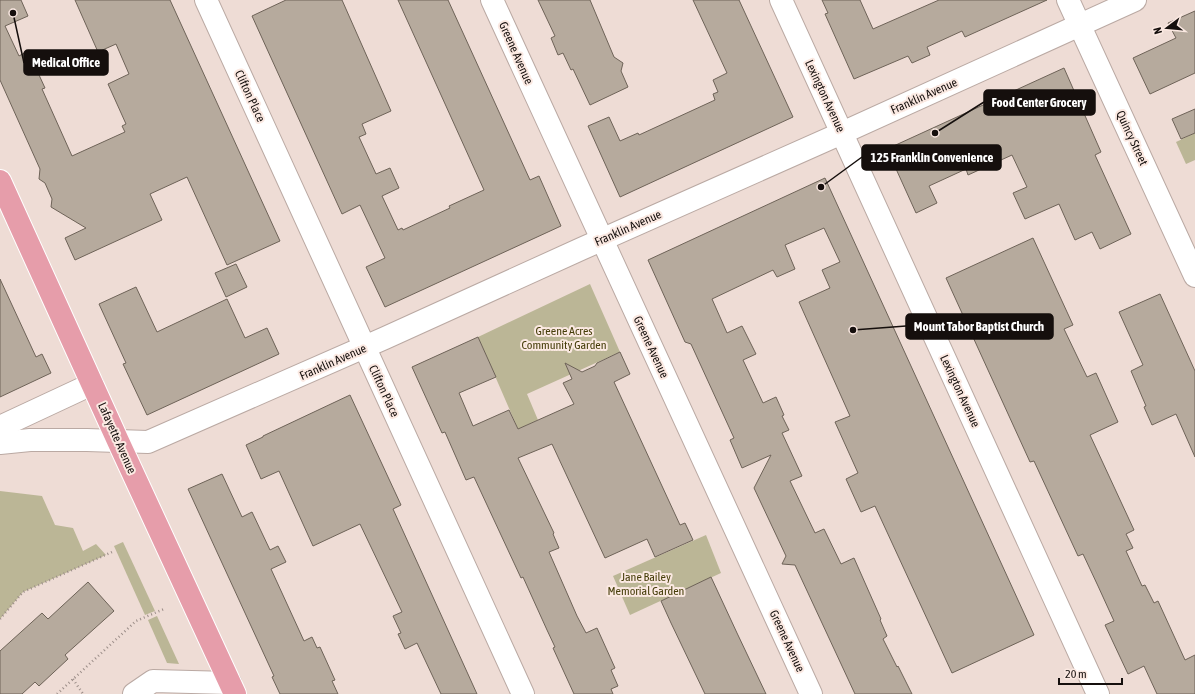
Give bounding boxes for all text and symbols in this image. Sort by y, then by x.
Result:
north arrow [1147,8,1187,48]
street label: Greene Avenue [496,20,536,86]
text: N [1151,26,1164,36]
callout: Medical Office [24,50,108,75]
text: Medical Office [32,55,100,70]
street label: Lexington Avenue [802,58,848,134]
street label: Clifton Place [232,68,268,124]
street label: Franklin Avenue [889,75,959,117]
callout: Food Center Grocery [984,90,1095,115]
text: Food Center Grocery [991,95,1087,110]
street label: Quincy Street [1113,108,1151,168]
callout: 125 Franklin Convenience [862,145,1001,170]
text: 125 Franklin Convenience [871,150,994,165]
street label: Franklin Avenue [593,207,663,249]
street label: Greene Avenue [631,314,671,380]
callout: Mount Tabor Baptist Church [906,314,1053,339]
text: Mount Tabor Baptist Church [914,319,1044,334]
park label: Greene Acres Community Garden [521,324,607,352]
street label: Franklin Avenue [298,341,368,383]
street label: Lexington Avenue [937,353,983,429]
street label: Clifton Place [366,363,402,419]
street label: Lafayette Avenue [95,400,139,476]
park label: Jane Bailey Memorial Garden [608,570,684,598]
street label: Greene Avenue [767,608,807,674]
scale bar [1059,660,1122,686]
text: 20 m [1065,667,1087,681]

